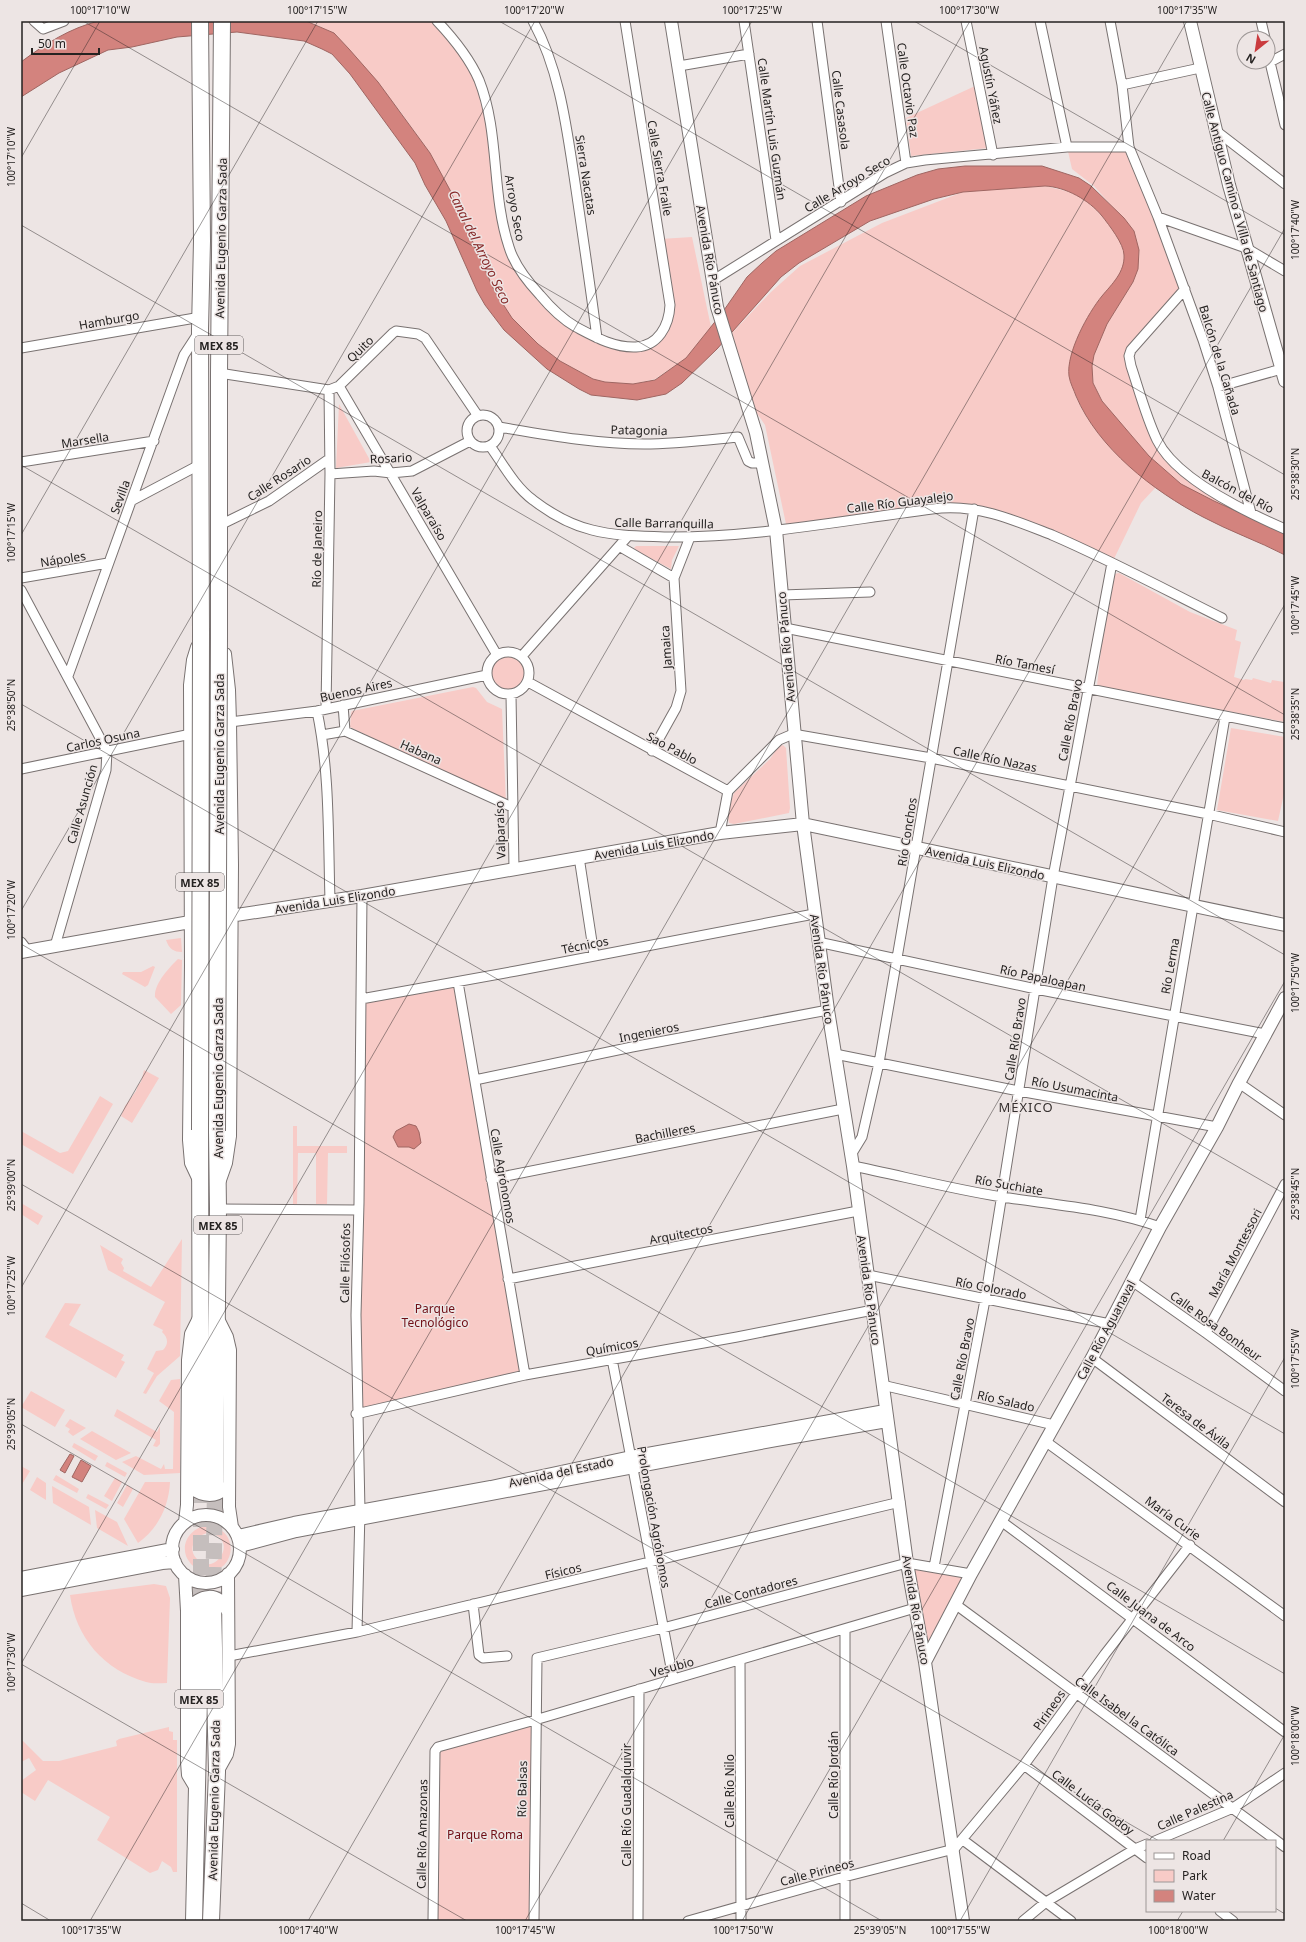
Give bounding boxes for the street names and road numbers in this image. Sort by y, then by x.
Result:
street label: Calle Octavio Paz [893,41,923,139]
street label: Agustín Yáñez [975,45,1007,126]
street label: Calle Martín Luis Guzmán [754,57,790,201]
street label: Calle Casasola [828,69,854,151]
street label: Calle Antiguo Camino a Villa de Santiago [1197,90,1273,314]
street label: Calle Sierra Fraile [643,119,677,217]
street label: Sierra Nacatas [571,134,601,217]
street label: Calle Arroyo Seco [801,152,893,216]
street label: Avenida Eugenio Garza Sada [211,157,231,319]
street label: Arroyo Seco [501,173,529,243]
street label: Avenida Río Pánuco [692,204,728,316]
street label: Balcón de la Cañada [1195,303,1245,417]
street label: Hamburgo [77,306,141,334]
street label: Quito [343,332,377,366]
road number: MEX 85 [195,336,243,354]
street label: Patagonia [610,421,668,439]
street label: Marsella [60,428,110,452]
street label: Rosario [369,448,413,468]
street label: Calle Rosario [244,451,314,505]
street label: Balcón del Río [1199,465,1277,517]
street label: Sevilla [106,478,134,516]
street label: Valparaíso [407,484,451,544]
street label: Calle Río Guayalejo [846,487,954,517]
street label: Río de Janeiro [308,510,326,588]
street label: Calle Barranquilla [614,514,714,532]
street label: Nápoles [39,547,87,571]
street label: Avenida Río Pánuco [773,591,799,703]
street label: Jamaica [656,625,676,670]
street label: Río Tamesí [994,650,1057,678]
street label: Avenida Eugenio Garza Sada [211,674,228,834]
street label: Buenos Aires [318,674,394,706]
street label: Calle Río Bravo [1054,677,1086,763]
street label: Carlos Osuna [64,724,142,756]
street label: Sao Pablo [644,727,700,769]
street label: Habana [397,735,445,769]
street label: Calle Río Nazas [952,742,1039,776]
street label: Calle Asunción [63,762,101,846]
street label: Río Conchos [893,796,921,868]
street label: Valparaíso [490,800,510,860]
street label: Avenida Luis Elizondo [593,826,715,864]
street label: Avenida Luis Elizondo [924,842,1046,884]
road number: MEX 85 [176,873,224,891]
street label: Avenida Luis Elizondo [274,882,396,918]
street label: Avenida Río Pánuco [806,913,838,1025]
street label: Técnicos [560,932,610,958]
street label: Río Lerma [1157,937,1183,995]
street label: Río Papaloapan [998,961,1088,995]
street label: Calle Río Bravo [1000,996,1030,1082]
street label: Avenida Eugenio Garza Sada [210,998,227,1158]
street label: Ingenieros [618,1018,681,1046]
street label: Río Usumacinta [1030,1072,1120,1106]
street label: Bachilleres [633,1119,697,1147]
street label: Calle Agrónomos [486,1127,520,1225]
street label: Río Suchiate [974,1171,1045,1199]
street label: María Montessori [1204,1205,1266,1301]
road number: MEX 85 [194,1216,242,1234]
street label: Arquitectos [648,1219,715,1248]
street label: Calle Filósofos [336,1223,354,1303]
street label: Avenida Río Pánuco [853,1234,885,1346]
street label: Río Colorado [954,1273,1028,1303]
street label: Calle Río Aguanaval [1073,1277,1139,1383]
street label: Calle Rosa Bonheur [1167,1287,1265,1365]
street label: Calle Río Bravo [946,1316,978,1402]
street label: Químicos [584,1334,640,1360]
street label: Río Salado [975,1386,1037,1416]
street label: Teresa de Ávila [1157,1389,1235,1453]
street label: Prolongación Agrónomos [633,1445,675,1589]
street label: Avenida del Estado [507,1453,615,1491]
street label: María Curie [1142,1492,1205,1544]
street label: Avenida Río Pánuco [898,1554,934,1666]
street label: Físicos [543,1559,583,1583]
street label: Calle Contadores [703,1571,800,1613]
street label: Calle Juana de Arco [1103,1577,1199,1655]
street label: Vesubio [648,1653,696,1681]
street label: Calle Isabel la Católica [1071,1672,1183,1760]
street label: Pirineos [1029,1686,1069,1734]
road number: MEX 85 [175,1690,223,1708]
street label: Avenida Eugenio Garza Sada [204,1719,224,1881]
street label: Calle Río Jordán [825,1731,842,1819]
street label: Calle Río Guadalquivir [618,1743,635,1867]
street label: Calle Río Nilo [721,1754,738,1828]
street label: Río Balsas [513,1760,531,1818]
street label: Calle Lucía Godoy [1048,1765,1138,1839]
street label: Calle Río Amazonas [413,1779,431,1889]
street label: Calle Palestina [1154,1786,1236,1834]
street label: Calle Pirineos [778,1854,856,1890]

